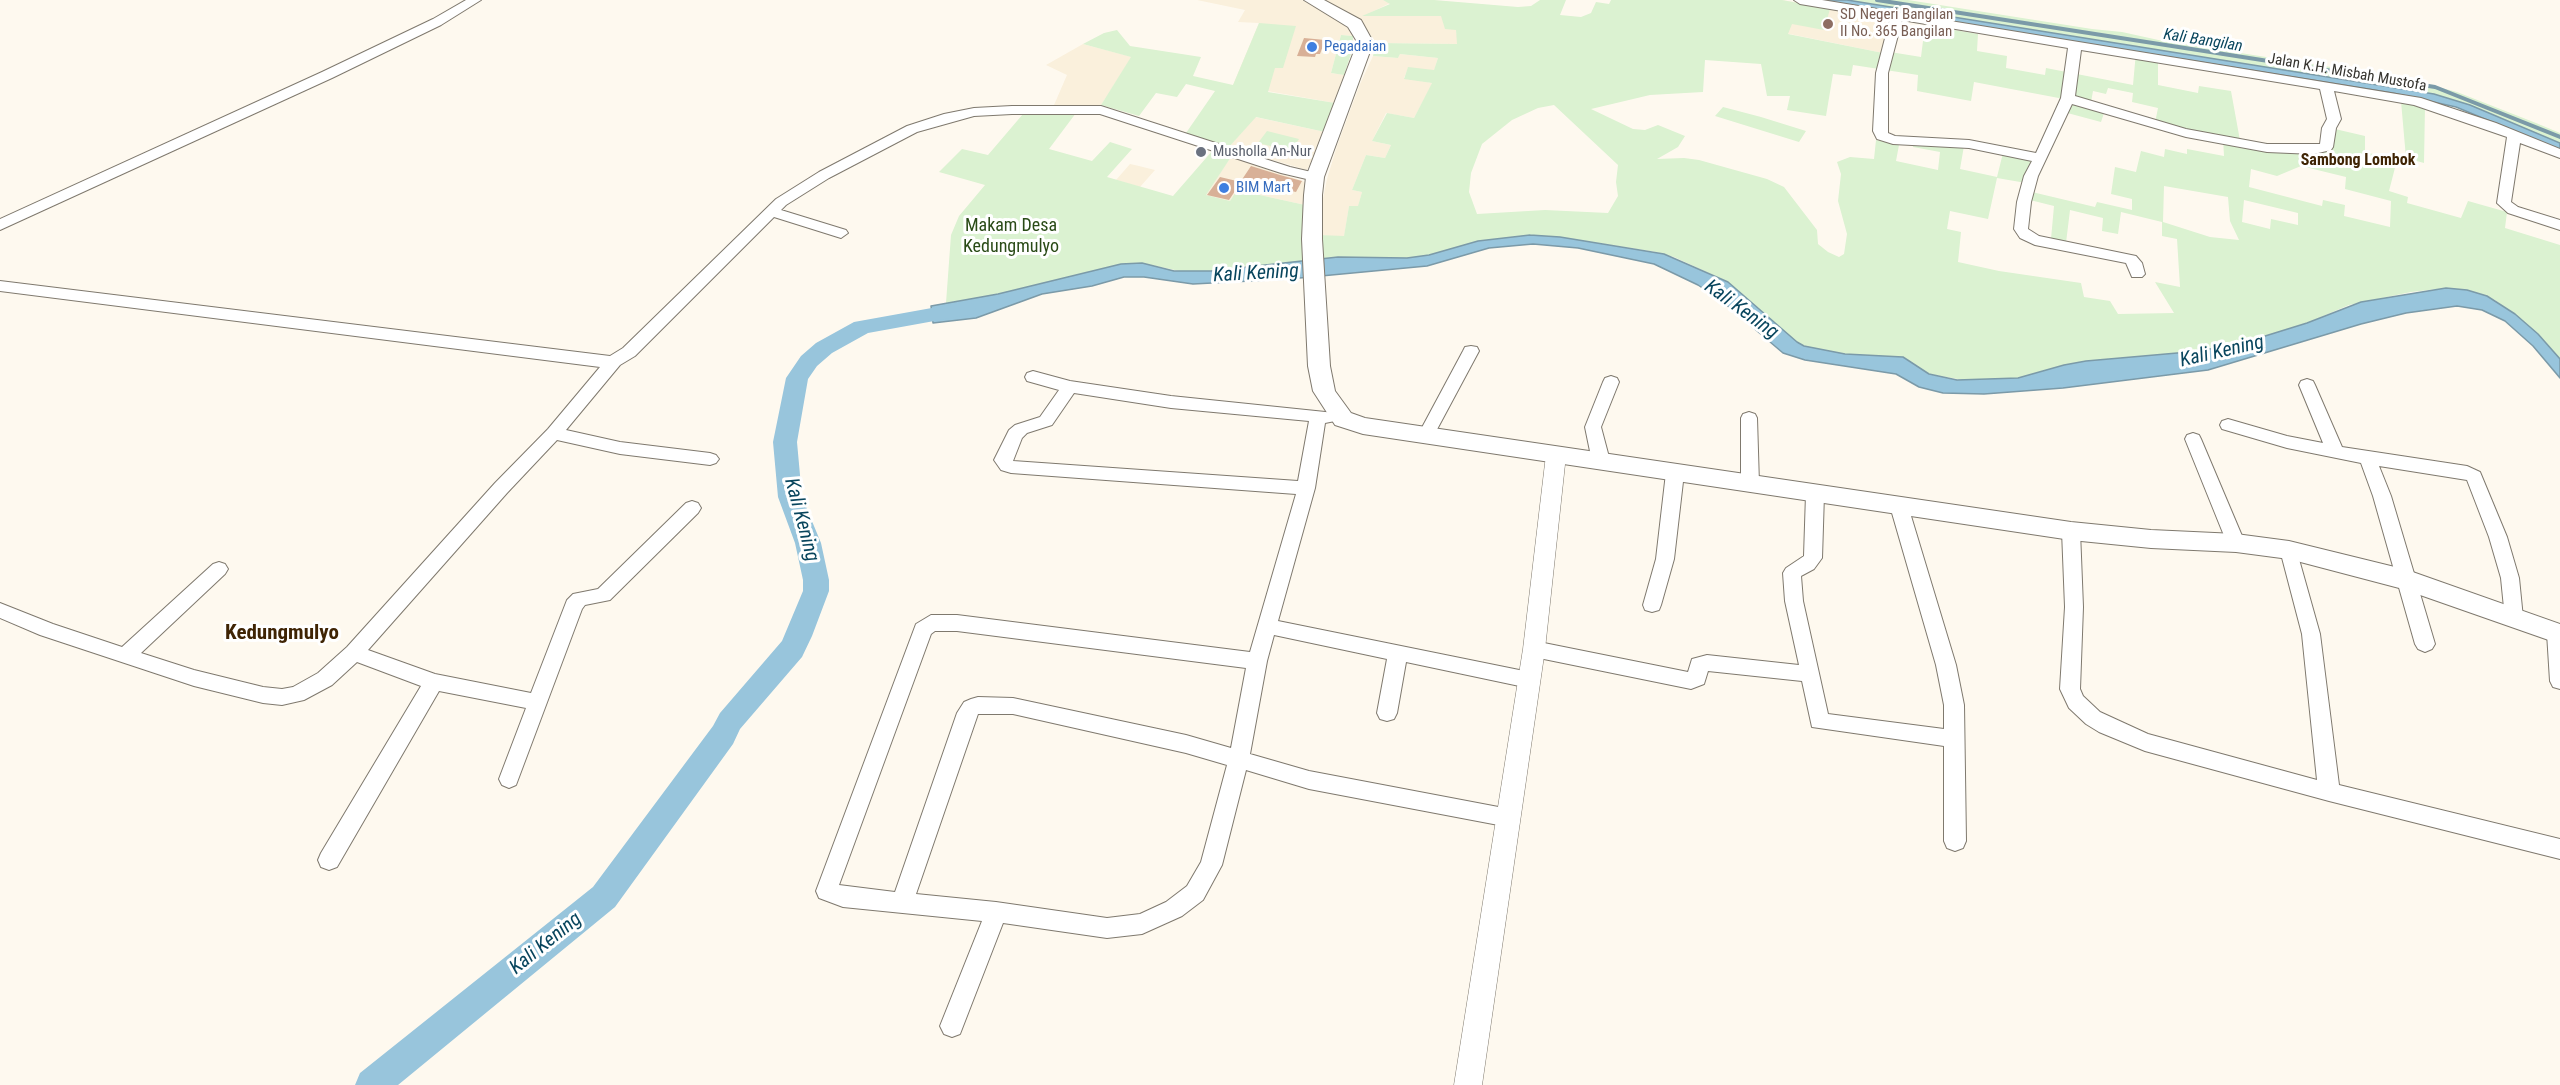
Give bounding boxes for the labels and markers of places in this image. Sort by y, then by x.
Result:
place label: SD Negeri Bangilan II No. 365 Bangilan [1840,6,1953,41]
marker: SD Negeri Bangilan II No. 365 Bangilan [1821,17,1835,31]
place label: Pegadaian [1324,38,1386,56]
marker: Pegadaian [1305,40,1319,54]
place label: Musholla An-Nur [1213,143,1311,161]
marker: Musholla An-Nur [1194,145,1208,159]
place label: BIM Mart [1236,179,1291,197]
marker: BIM Mart [1217,181,1231,195]

